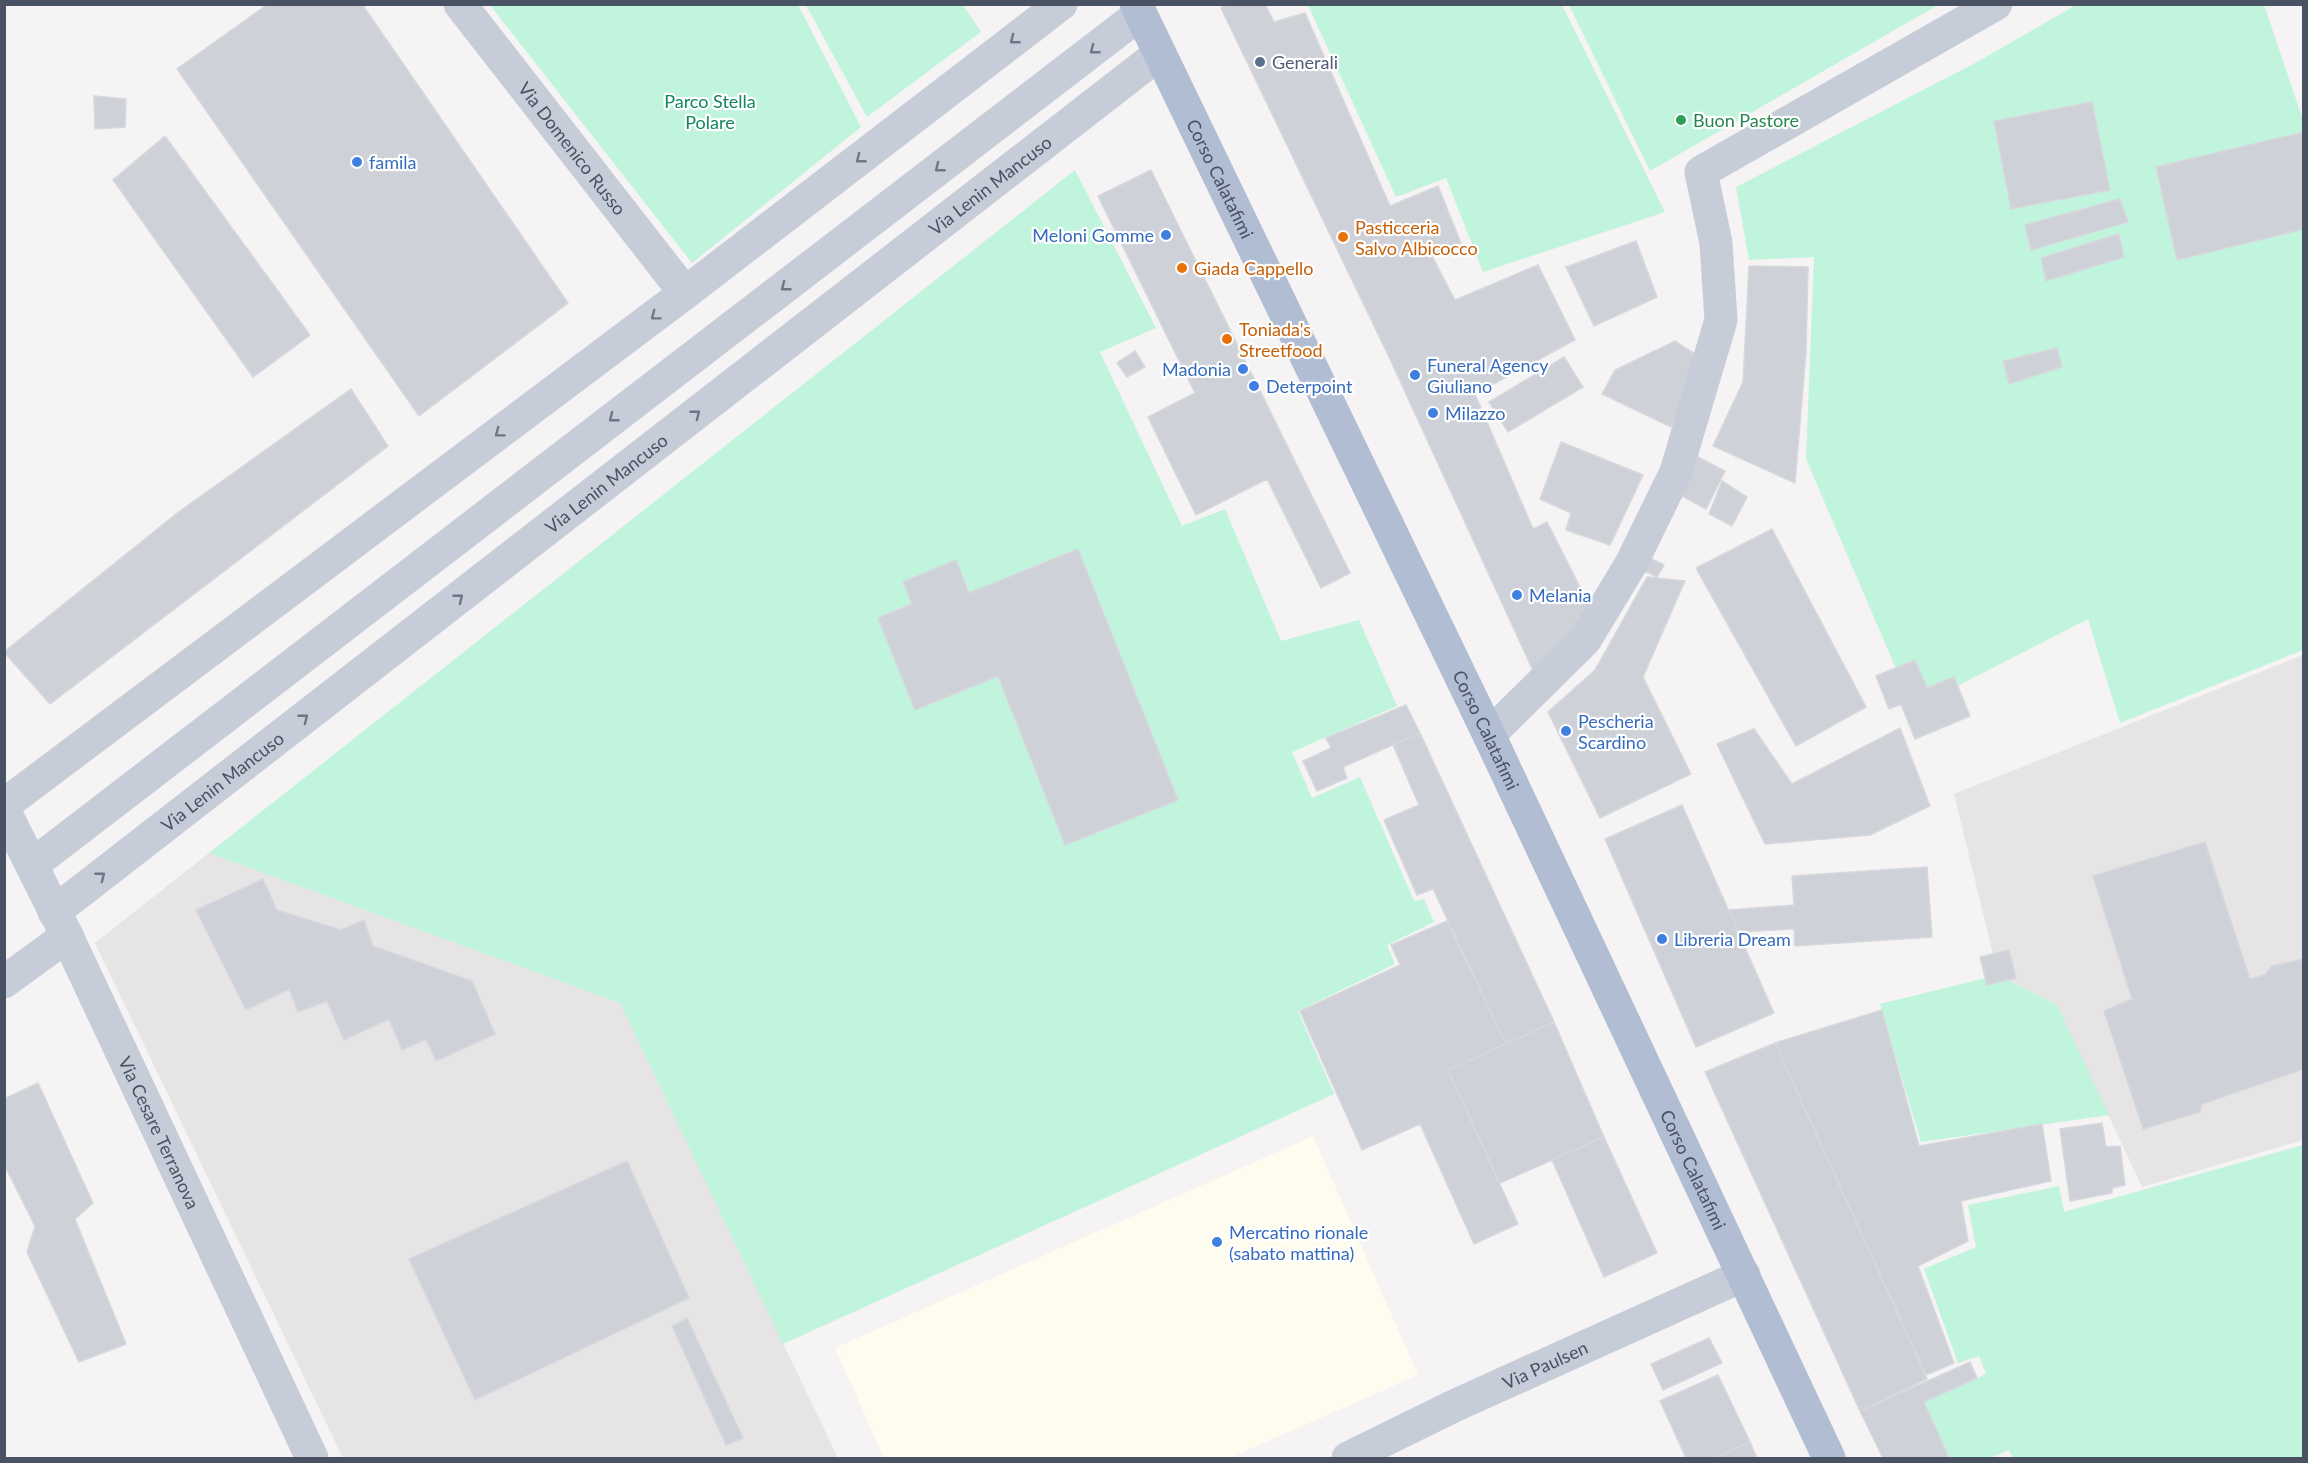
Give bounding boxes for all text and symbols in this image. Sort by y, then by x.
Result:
one-way arrow [1010,33,1021,44]
one-way arrow [1090,42,1101,53]
place label: Generali [1272,51,1338,73]
marker: Generali [1253,55,1267,69]
street label: Via Domenico Russo [514,77,631,219]
park label: Parco Stella Polare [664,90,756,133]
place label: Buon Pastore [1693,109,1799,131]
marker: Buon Pastore [1674,113,1688,127]
street label: Corso Calatafimi [1182,115,1259,242]
street label: Via Lenin Mancuso [924,131,1056,240]
place label: famila [369,151,417,173]
one-way arrow [855,152,866,163]
marker: famila [350,155,364,169]
one-way arrow [935,161,946,172]
place label: Pasticceria Salvo Albicocco [1355,216,1478,259]
place label: Meloni Gomme [1032,224,1154,246]
marker: Meloni Gomme [1159,228,1173,242]
marker: Pasticceria Salvo Albicocco [1336,230,1350,244]
place label: Giada Cappello [1194,257,1313,279]
marker: Giada Cappello [1175,261,1189,275]
one-way arrow [780,280,791,291]
one-way arrow [650,308,661,319]
place label: Toniada's Streetfood [1239,318,1323,361]
marker: Toniada's Streetfood [1220,332,1234,346]
place label: Funeral Agency Giuliano [1427,354,1549,397]
place label: Madonia [1162,358,1231,380]
marker: Madonia [1236,362,1250,376]
marker: Funeral Agency Giuliano [1408,368,1422,382]
place label: Deterpoint [1266,375,1353,397]
marker: Deterpoint [1247,379,1261,393]
place label: Milazzo [1445,402,1505,424]
marker: Milazzo [1426,406,1440,420]
one-way arrow [609,411,620,422]
one-way arrow [689,411,700,422]
one-way arrow [495,426,506,437]
street label: Via Lenin Mancuso [540,429,672,538]
place label: Melania [1529,584,1591,606]
marker: Melania [1510,588,1524,602]
one-way arrow [452,595,463,606]
street label: Corso Calatafimi [1448,666,1524,793]
place label: Pescheria Scardino [1578,710,1654,753]
one-way arrow [298,714,309,725]
marker: Pescheria Scardino [1559,724,1573,738]
street label: Via Lenin Mancuso [157,727,288,836]
one-way arrow [94,872,105,883]
place label: Libreria Dream [1674,928,1791,950]
marker: Libreria Dream [1655,932,1669,946]
street label: Via Cesare Terranova [114,1053,204,1212]
street label: Corso Calatafimi [1656,1106,1731,1233]
place label: Mercatino rionale (sabato mattina) [1229,1221,1368,1264]
marker: Mercatino rionale (sabato mattina) [1210,1235,1224,1249]
street label: Via Paulsen [1499,1336,1591,1394]

